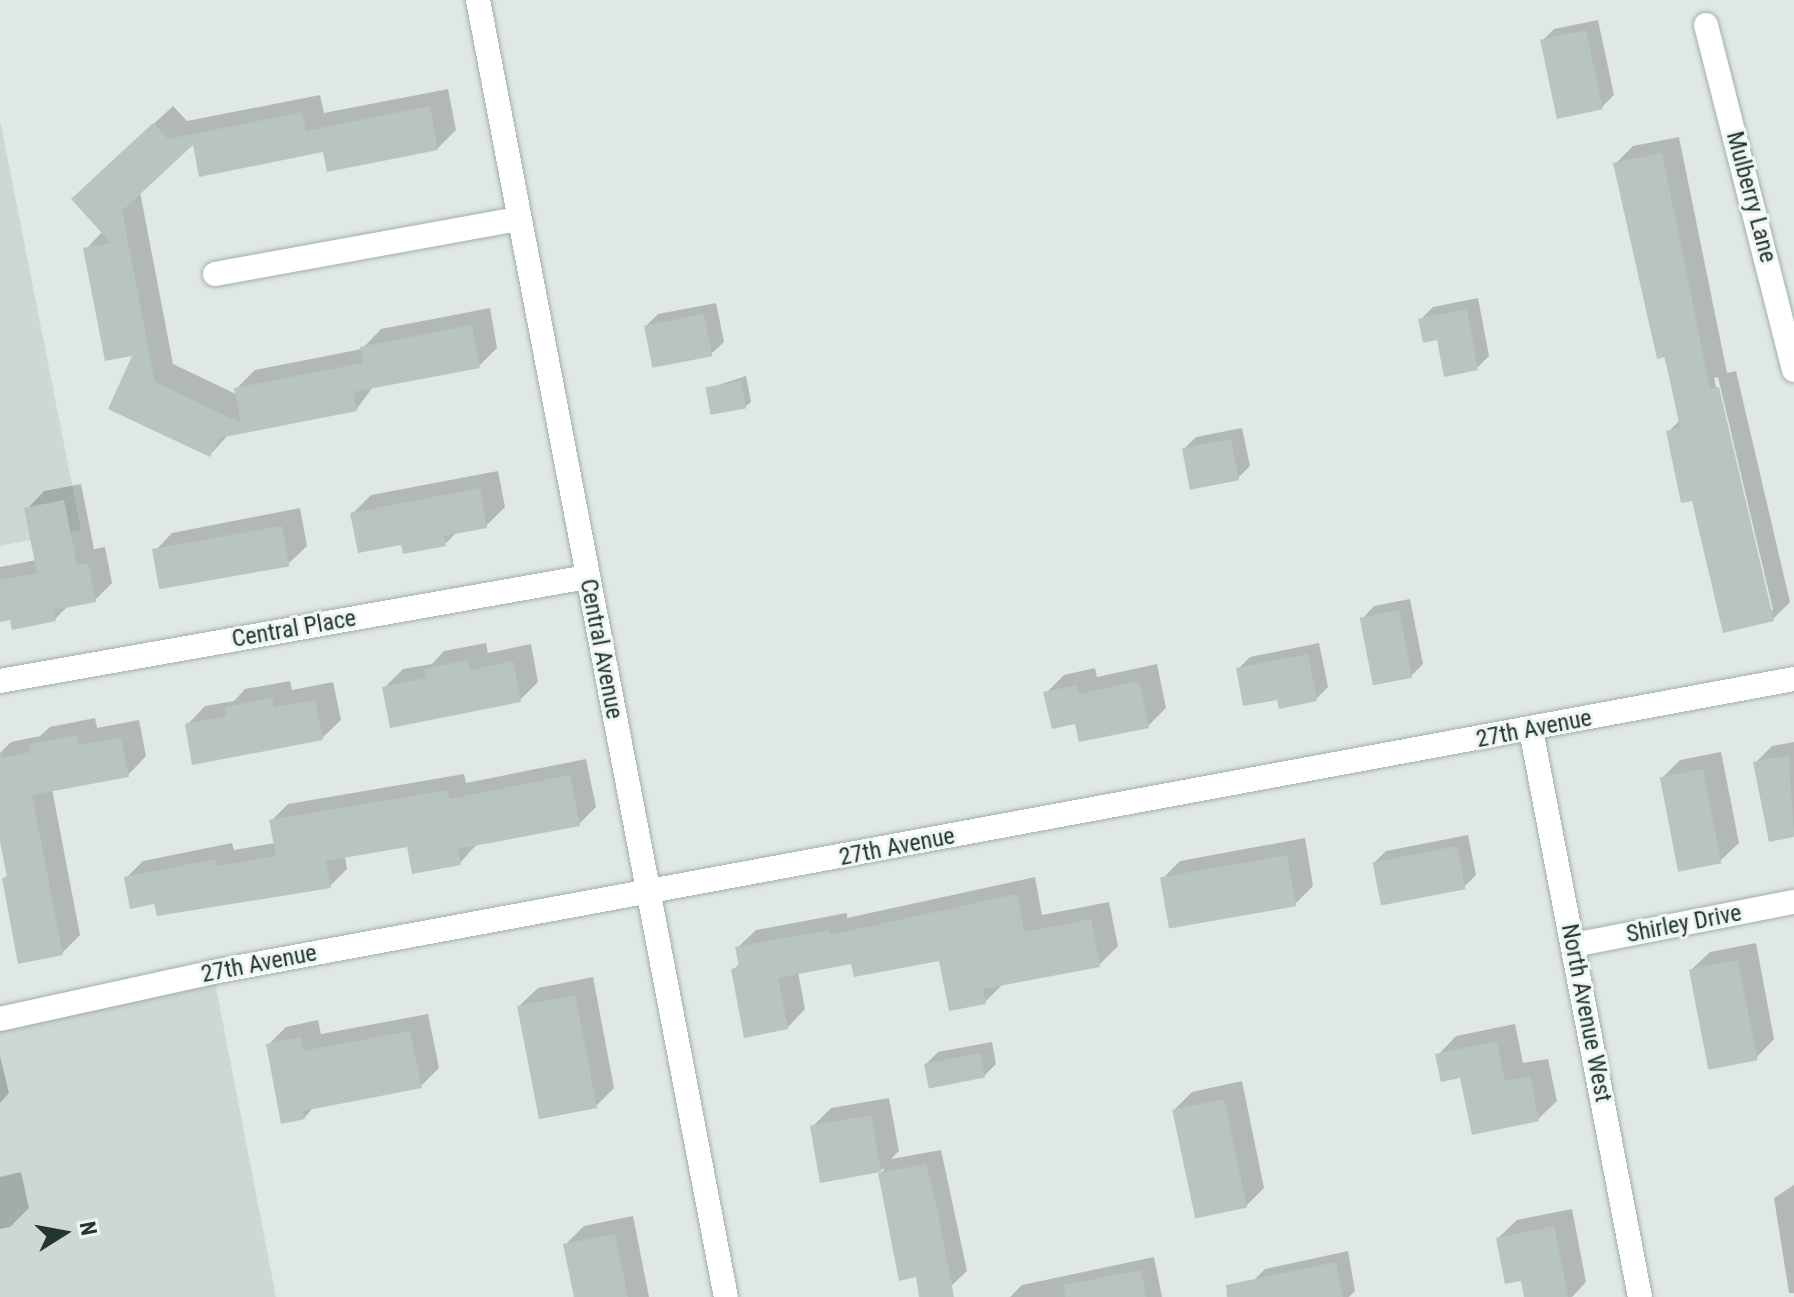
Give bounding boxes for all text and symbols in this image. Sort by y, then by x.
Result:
street label: Mulberry Lane [1720,128,1782,266]
street label: Central Avenue [573,577,629,721]
street label: Central Place [230,604,358,654]
street label: 27th Avenue [1474,704,1594,754]
street label: 27th Avenue [837,822,957,872]
street label: Shirley Drive [1624,899,1744,949]
street label: North Avenue West [1555,921,1617,1105]
street label: 27th Avenue [199,939,319,989]
north arrow [24,1193,104,1273]
text: N [74,1219,102,1237]

